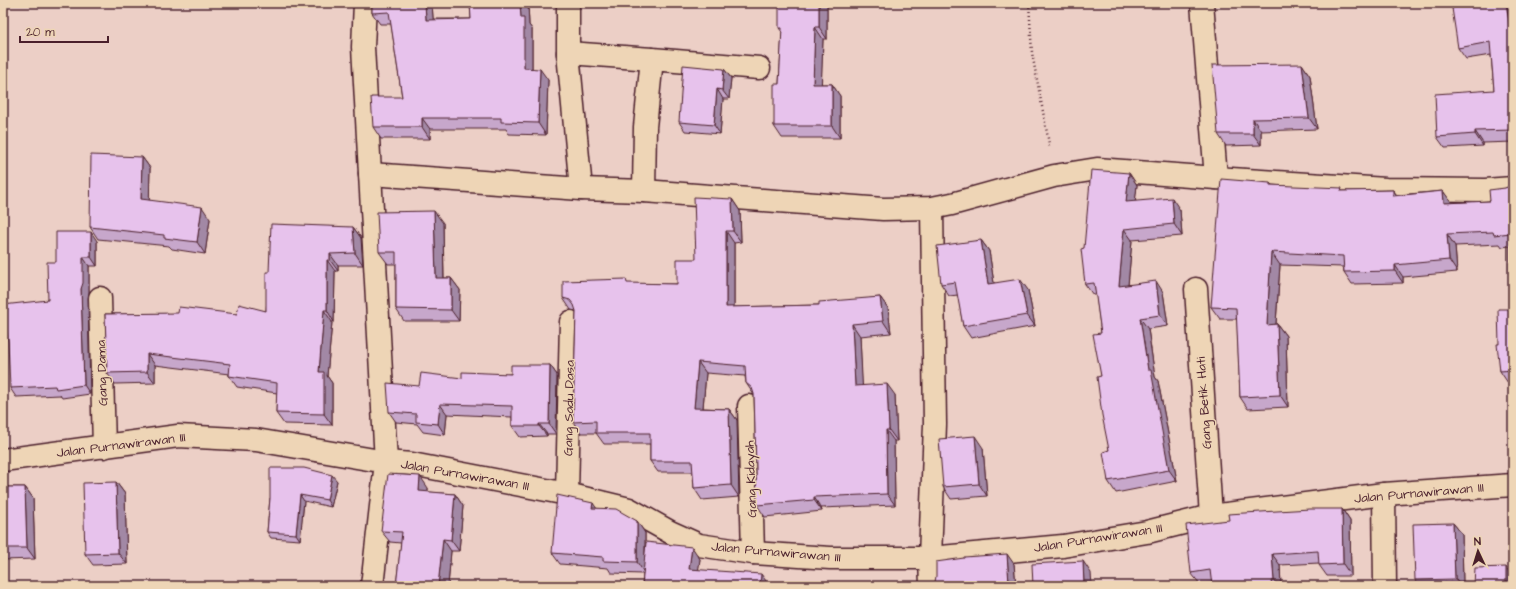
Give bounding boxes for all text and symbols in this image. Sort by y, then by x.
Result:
scale bar [20,18,108,44]
text: 20 m [26,24,55,41]
street label: Gang Dama [92,339,113,406]
street label: Gang Betik Hati [1192,356,1217,450]
street label: Gang Sadu Dasa [559,360,580,456]
street label: Jalan Purnawirawan III [55,428,187,462]
street label: Gang Kidayah [741,439,762,518]
street label: Jalan Purnawirawan III [399,455,531,495]
street label: Jalan Purnawirawan III [1353,478,1485,508]
street label: Jalan Purnawirawan III [1032,519,1164,557]
north arrow [1458,531,1498,571]
text: N [1473,534,1481,549]
street label: Jalan Purnawirawan III [710,537,842,567]

